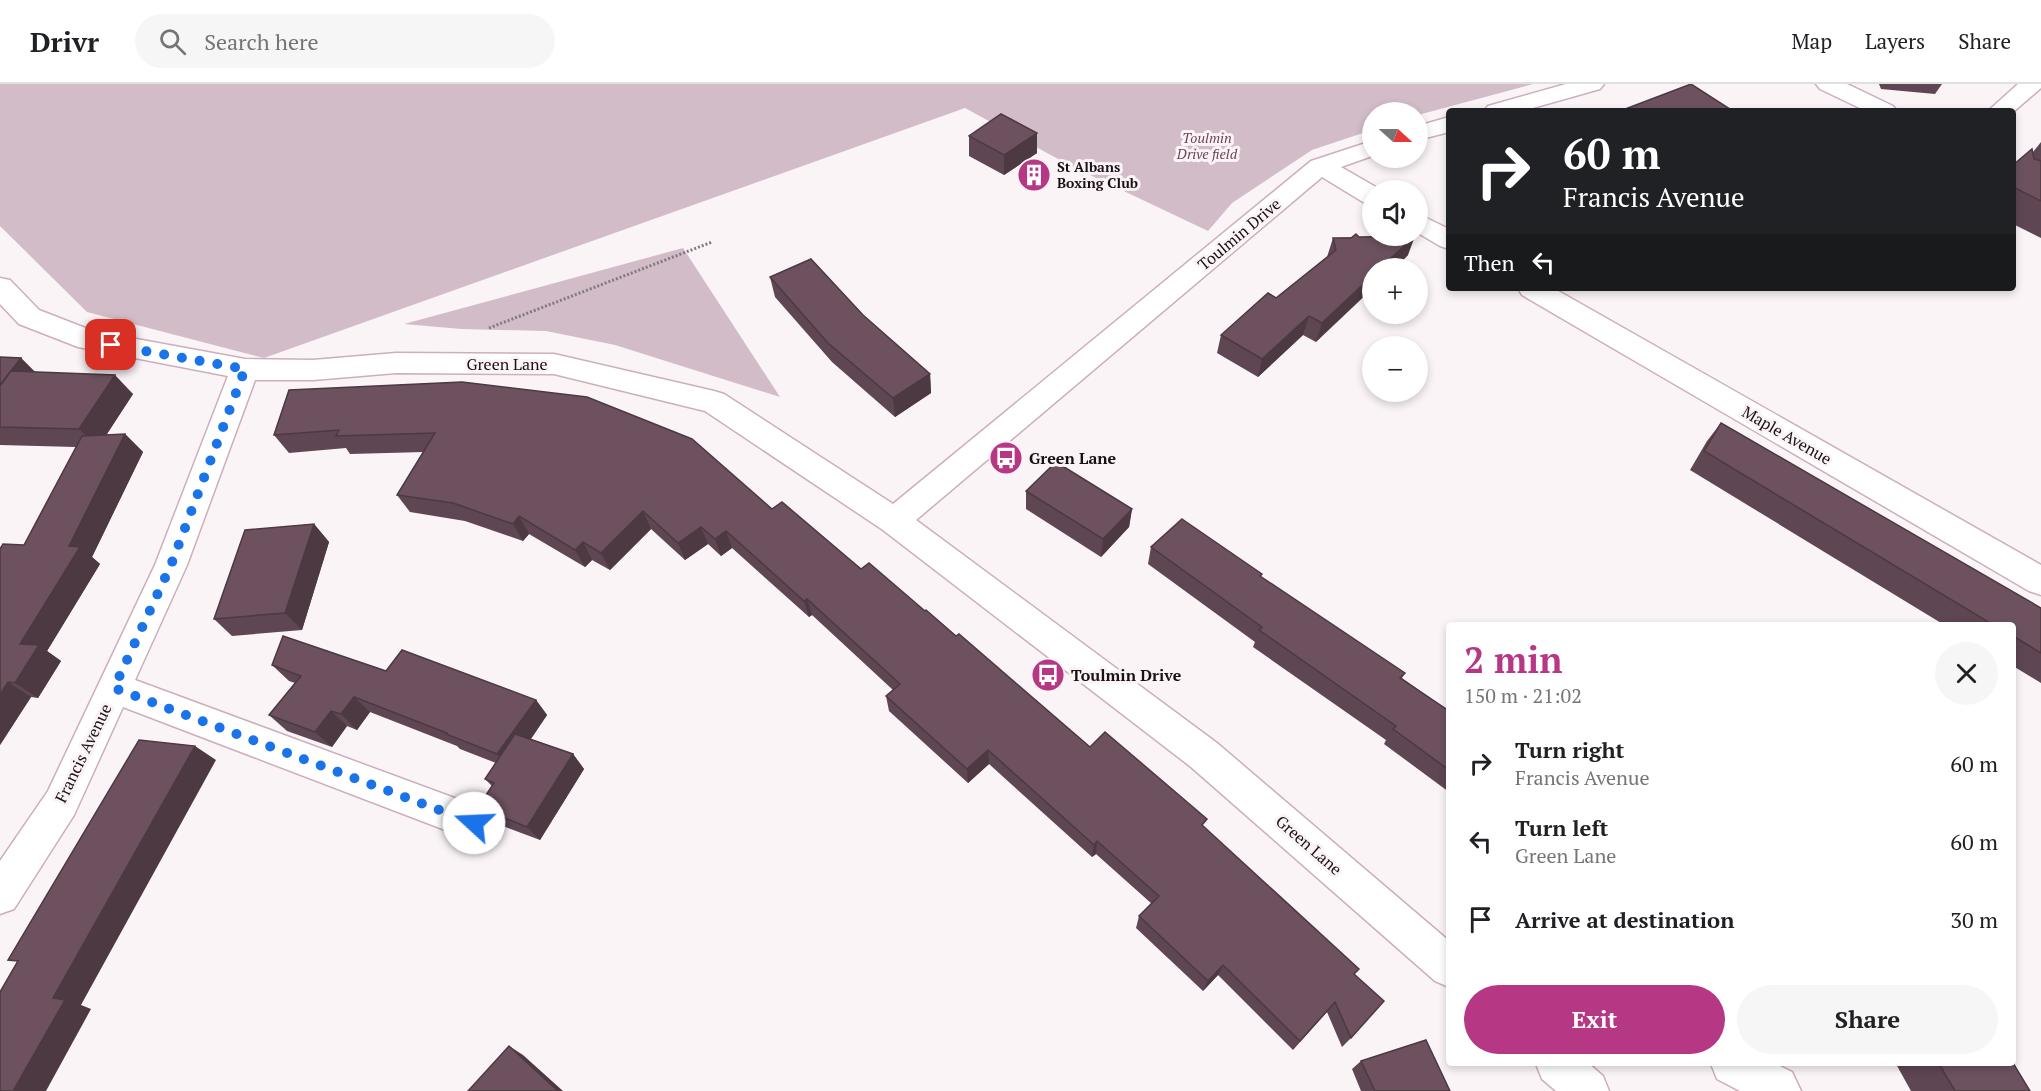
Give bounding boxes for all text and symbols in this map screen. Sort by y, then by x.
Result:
search box [135,14,555,68]
text: Drivr [30,23,99,60]
icon: search [156,25,189,58]
text: Search here [204,27,319,56]
text: Map [1791,27,1832,55]
text: Layers [1865,27,1925,55]
text: Share [1958,27,2011,55]
north arrow [1362,102,1428,168]
map controls [1362,102,1428,402]
text: 60 m [1563,125,1661,181]
park label: Toulmin Drive field [1176,128,1238,163]
icon: right [1464,132,1542,210]
building icon: St Albans Boxing Club [1016,157,1052,193]
place label: St Albans Boxing Club [1057,157,1138,192]
text: Francis Avenue [1563,179,1745,215]
button: sound [1362,180,1428,246]
street label: Toulmin Drive [1193,193,1285,275]
icon: left [1527,246,1560,279]
text: Then [1464,248,1515,277]
button: + [1362,258,1428,324]
pin [85,319,136,370]
icon: arrive [94,328,127,361]
button: − [1362,336,1428,402]
street label: Green Lane [466,353,548,375]
street label: Maple Avenue [1738,401,1836,469]
bus stop icon: Green Lane [988,440,1024,476]
place label: Green Lane [1029,447,1117,469]
text: 2 min [1464,636,1562,683]
button: close [1935,642,1998,705]
bus stop icon: Toulmin Drive [1030,657,1066,693]
place label: Toulmin Drive [1071,664,1182,686]
text: 150 m · 21:02 [1464,682,1582,709]
street label: Francis Avenue [50,700,116,806]
text: Turn right [1515,735,1624,764]
icon: right [1464,747,1497,780]
text: 60 m [1950,749,1998,778]
text: Francis Avenue [1515,764,1650,791]
position arrow [442,791,506,855]
street label: Green Lane [1271,810,1347,880]
text: Turn left [1515,813,1608,842]
icon: left [1464,825,1497,858]
text: 60 m [1950,827,1998,856]
text: Green Lane [1515,842,1616,869]
icon: arrive [1464,903,1497,936]
text: Arrive at destination [1515,905,1734,934]
text: 30 m [1950,905,1998,934]
button: Exit [1464,985,1725,1054]
button: Share [1737,985,1998,1054]

